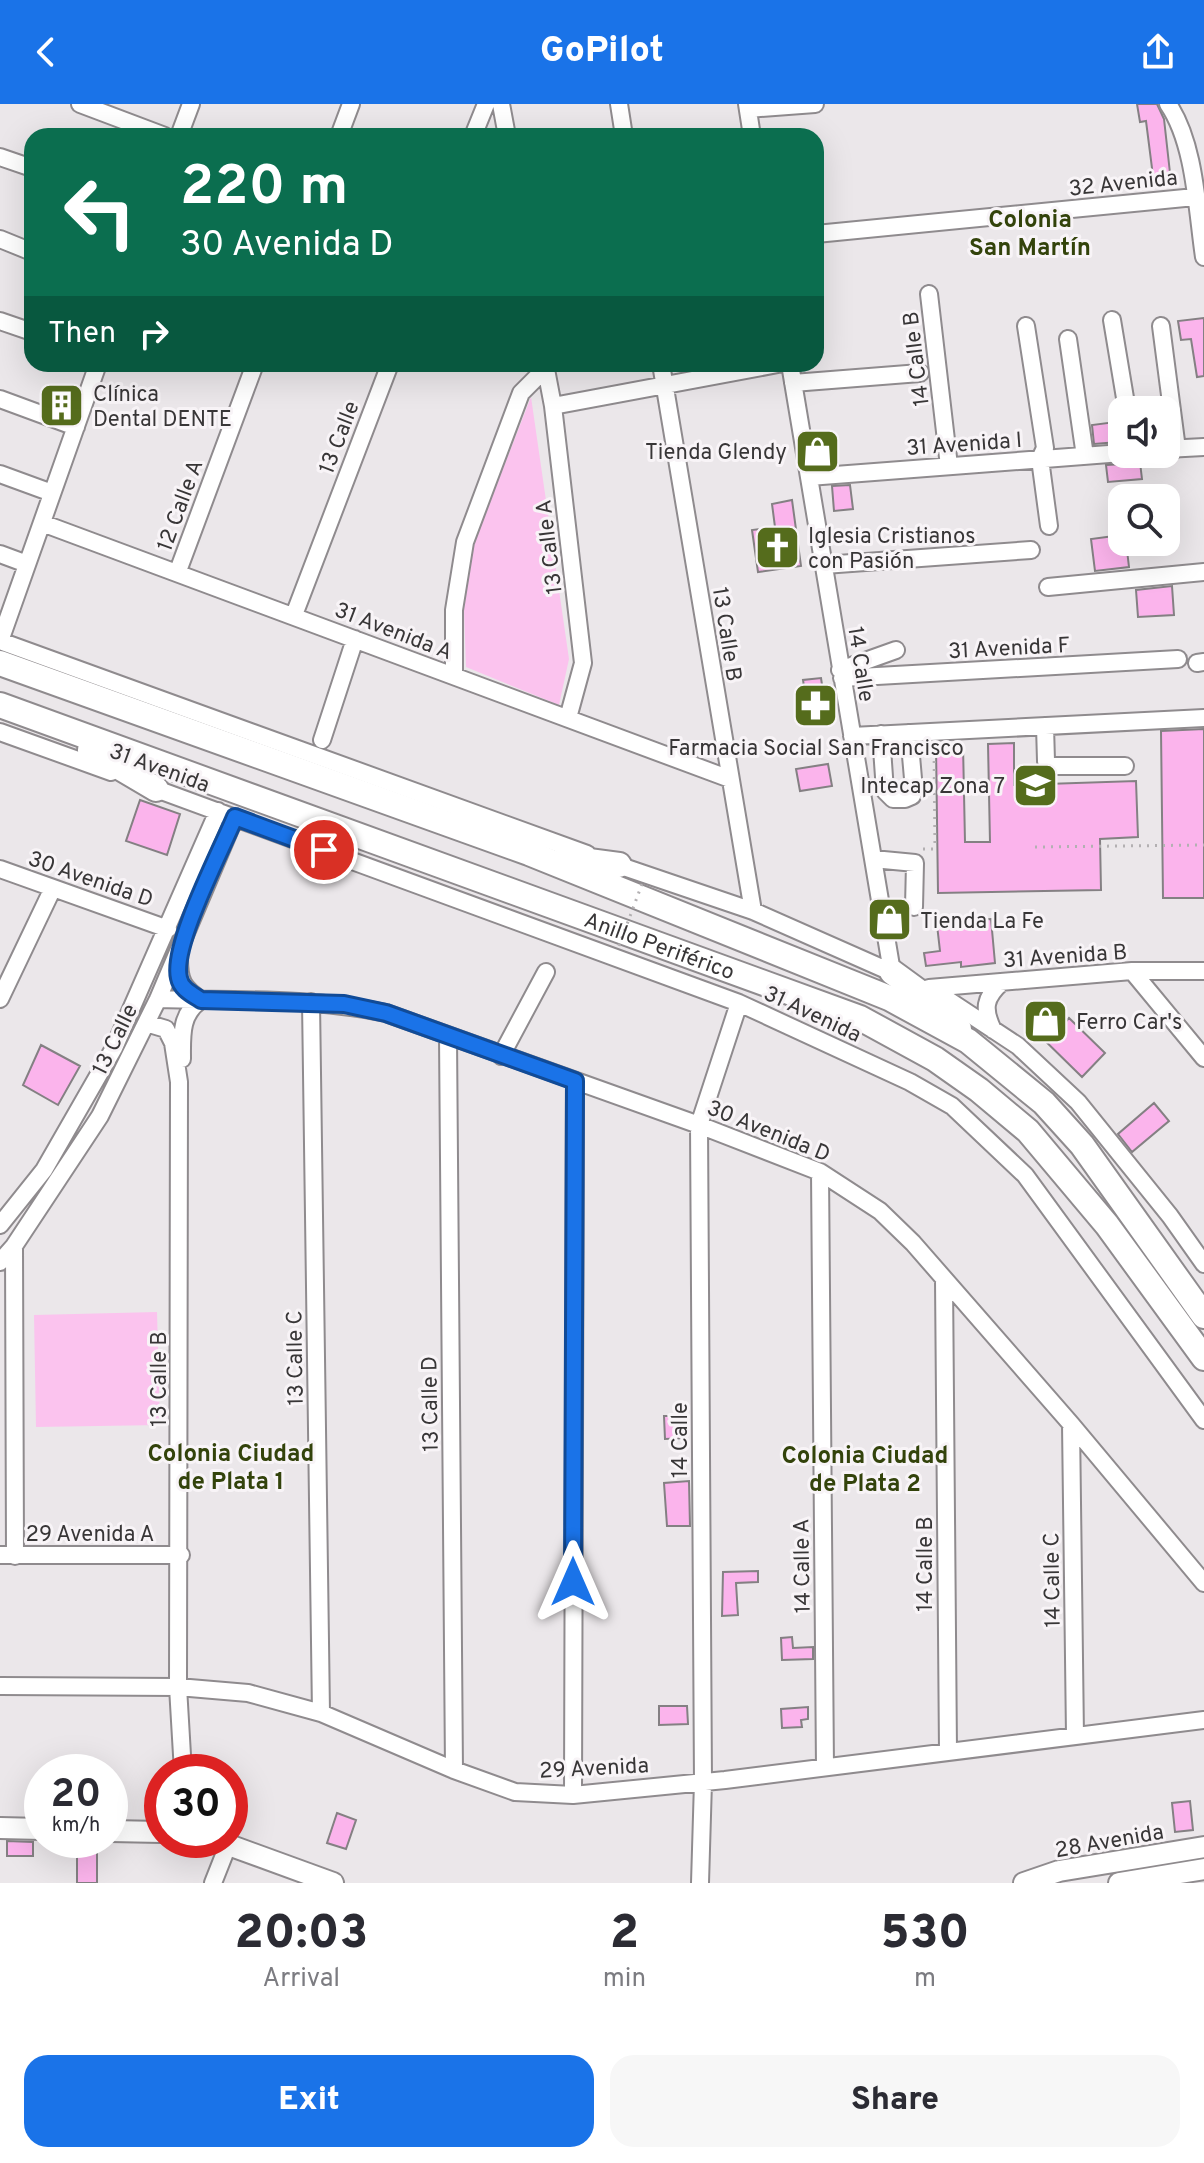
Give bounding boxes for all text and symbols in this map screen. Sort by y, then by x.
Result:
text: GoPilot [540,29,664,75]
icon: back [24,30,68,74]
icon: share [1136,30,1180,74]
text: 220 m [180,154,348,224]
icon: left [48,160,152,264]
street label: 32 Avenida [1067,165,1179,204]
district label: Colonia San Martín [969,206,1091,264]
text: 30 Avenida D [180,223,394,269]
street label: 14 Calle B [898,310,937,408]
icon: right [132,312,176,356]
text: Then [48,316,116,353]
building icon: Clínica Dental DENTE [38,382,86,430]
place label: Clínica Dental DENTE [93,382,232,434]
map controls [1108,396,1180,556]
button: sound [1108,396,1180,468]
street label: 13 Calle [314,398,367,478]
shop icon: Tienda Glendy [794,427,842,475]
street label: 31 Avenida I [905,428,1023,463]
place label: Tienda Glendy [645,440,787,467]
street label: 12 Calle A [152,456,210,555]
button: search [1108,484,1180,556]
street label: 13 Calle A [531,498,570,596]
church icon: Iglesia Cristianos con Pasión [753,524,801,572]
place label: Iglesia Cristianos con Pasión [808,524,975,576]
street label: 13 Calle B [705,585,746,684]
street label: 31 Avenida A [330,598,456,667]
street label: 14 Calle [840,625,879,704]
street label: 31 Avenida F [947,633,1071,666]
pharmacy icon: Farmacia Social San Francisco [792,682,840,730]
place label: Farmacia Social San Francisco [668,736,964,763]
street label: 31 Avenida [105,739,213,800]
school or university icon: Intecap Zona 7 [1012,761,1060,809]
place label: Intecap Zona 7 [860,774,1005,801]
pin [290,816,358,884]
icon: arrive [302,828,346,872]
street label: 30 Avenida D [24,846,156,914]
shop icon: Tienda La Fe [865,896,913,944]
street label: Anillo Periférico [580,908,738,987]
place label: Tienda La Fe [920,909,1044,936]
street label: 31 Avenida B [1002,940,1128,975]
street label: 31 Avenida [759,981,865,1050]
shop icon: Ferro Car's [1021,997,1069,1045]
street label: 13 Calle [87,1000,145,1080]
place label: Ferro Car's [1076,1010,1182,1037]
street label: 30 Avenida D [702,1095,834,1169]
street label: 13 Calle C [282,1310,311,1406]
street label: 13 Calle B [147,1331,174,1427]
street label: 13 Calle D [417,1356,446,1452]
street label: 14 Calle [668,1402,695,1478]
district label: Colonia Ciudad de Plata 1 [148,1440,314,1498]
district label: Colonia Ciudad de Plata 2 [782,1442,948,1500]
street label: 14 Calle B [913,1516,940,1612]
street label: 14 Calle A [789,1518,818,1614]
street label: 29 Avenida A [25,1522,155,1549]
street label: 14 Calle C [1039,1532,1068,1628]
position arrow [531,1540,615,1624]
street label: 29 Avenida [539,1753,650,1786]
speed limit sign: 30 [144,1754,248,1858]
text: 20 [51,1771,101,1821]
text: km/h [52,1813,100,1839]
street label: 28 Avenida [1053,1820,1166,1865]
text: 20:03 [235,1905,368,1965]
text: 2 [610,1905,639,1965]
text: 530 [881,1905,969,1965]
text: Arrival [263,1963,340,1996]
text: min [603,1963,646,1996]
text: m [914,1963,936,1996]
button: Exit [24,2055,594,2147]
button: Share [610,2055,1180,2147]

